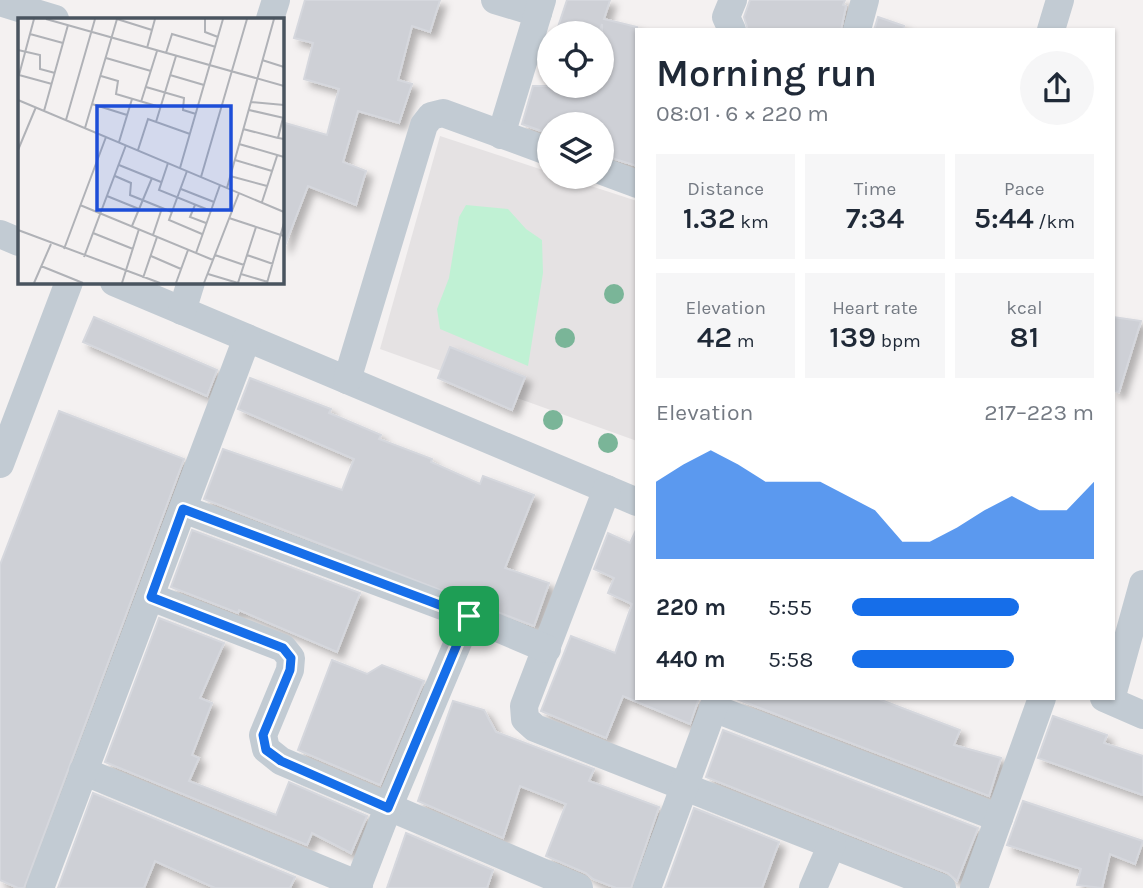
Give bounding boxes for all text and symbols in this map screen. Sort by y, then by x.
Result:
inset map [18,18,284,284]
map controls [537,21,614,189]
button: locate [537,21,614,98]
text: Morning run [656,51,877,96]
button: share [1020,51,1094,125]
text: 08:01 · 6 × 220 m [656,100,829,127]
button: layers [537,112,614,189]
text: Distance [687,178,764,200]
text: Time [854,178,896,200]
text: Pace [1004,178,1045,200]
text: 1.32 [683,200,736,236]
text: 7:34 [846,200,904,236]
text: 5:44 [974,200,1034,236]
text: km [736,211,769,233]
text: /km [1034,211,1075,233]
text: Elevation [685,297,766,319]
text: Heart rate [832,297,918,319]
text: kcal [1006,297,1042,319]
text: 42 [697,319,732,355]
text: 139 [829,319,876,355]
text: 81 [1010,319,1039,355]
text: m [732,330,755,352]
text: bpm [876,330,921,352]
text: Elevation [656,399,753,426]
text: 217–223 m [984,399,1094,426]
pin [439,586,499,646]
text: 220 m [656,594,726,621]
text: 5:55 [768,594,812,621]
icon: arrive [450,597,488,635]
text: 440 m [656,646,726,673]
text: 5:58 [768,646,813,673]

